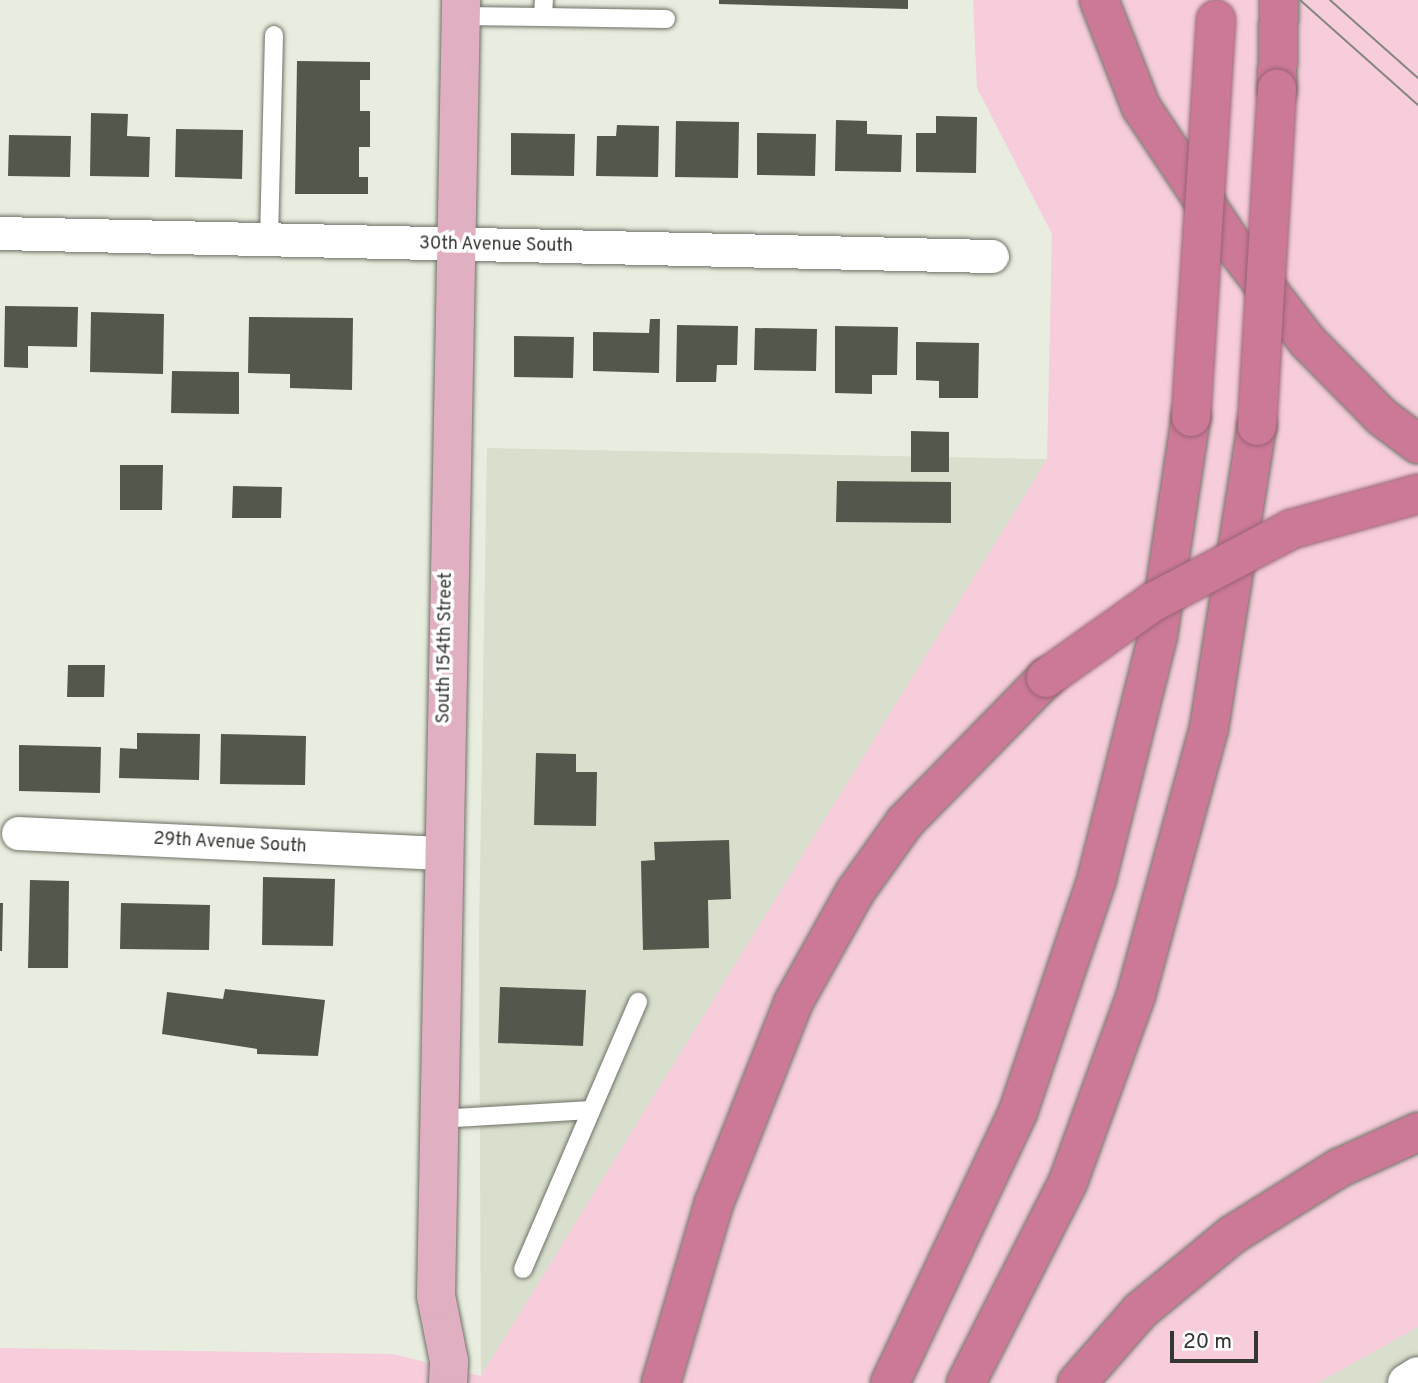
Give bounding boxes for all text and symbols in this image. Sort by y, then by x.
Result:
street label: 30th Avenue South [419,234,573,258]
street label: South 154th Street [434,572,458,724]
street label: 29th Avenue South [152,829,308,859]
scale bar [1173,1316,1260,1360]
text: 20 m [1183,1329,1232,1356]

